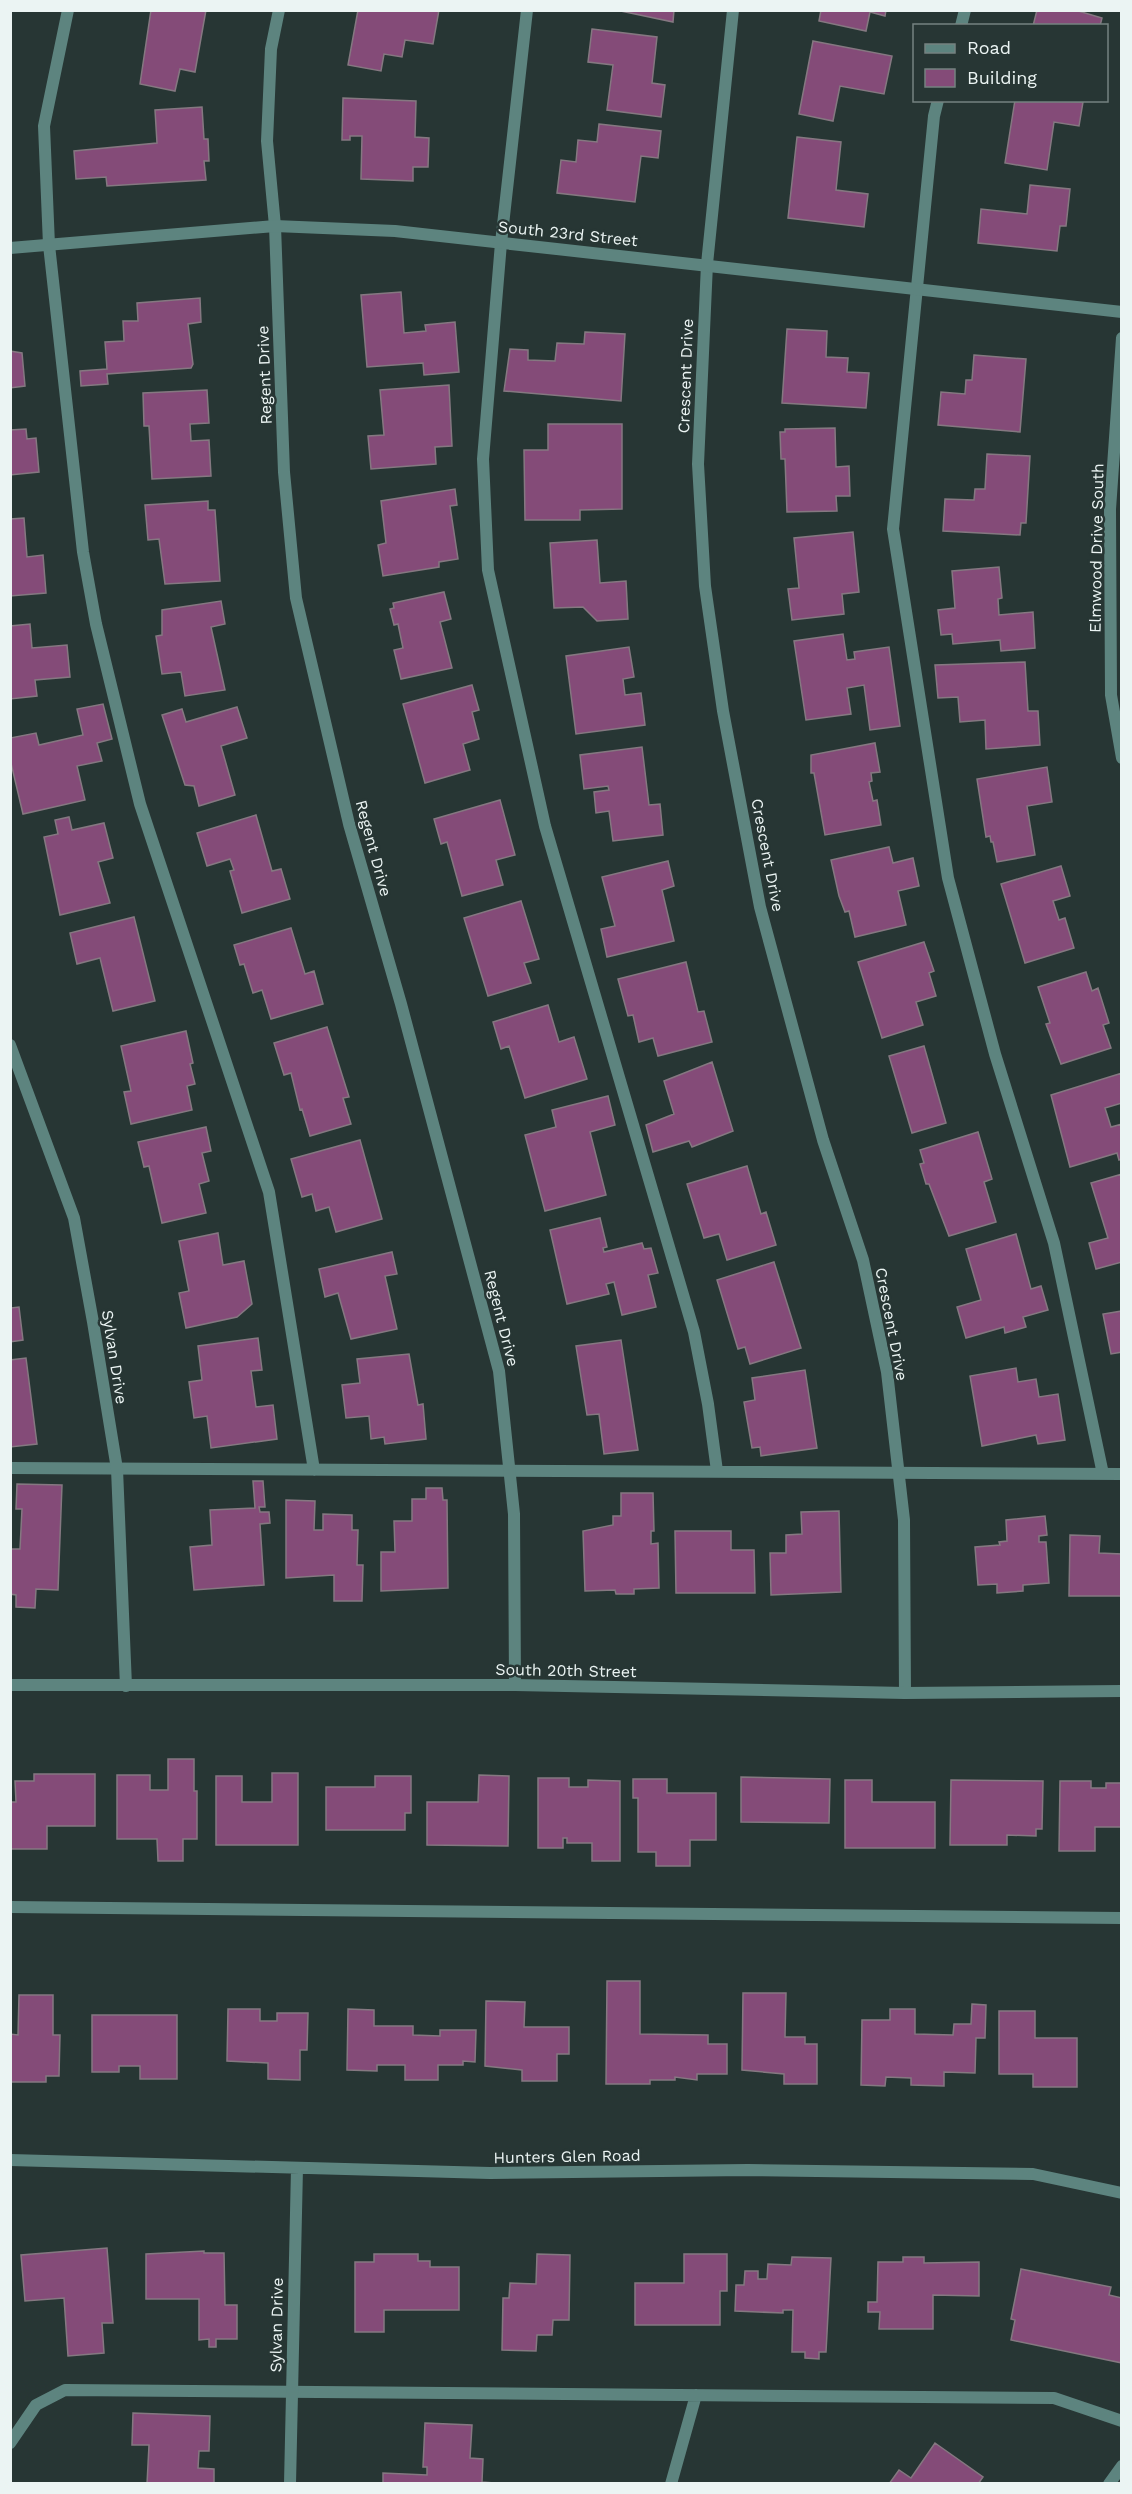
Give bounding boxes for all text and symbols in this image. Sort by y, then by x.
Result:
legend [913,24,1108,102]
text: Road [967,37,1011,58]
text: Building [967,67,1037,88]
street label: South 23rd Street [497,217,639,250]
street label: Crescent Drive [674,318,697,434]
street label: Regent Drive [253,325,276,425]
street label: Elmwood Drive South [1086,463,1107,633]
street label: Crescent Drive [747,797,788,913]
street label: Regent Drive [352,798,396,898]
street label: Crescent Drive [871,1266,912,1382]
street label: Regent Drive [480,1268,523,1368]
street label: Sylvan Drive [98,1309,131,1405]
street label: South 20th Street [495,1660,637,1681]
street label: Hunters Glen Road [493,2146,641,2167]
street label: Sylvan Drive [266,2277,287,2373]

